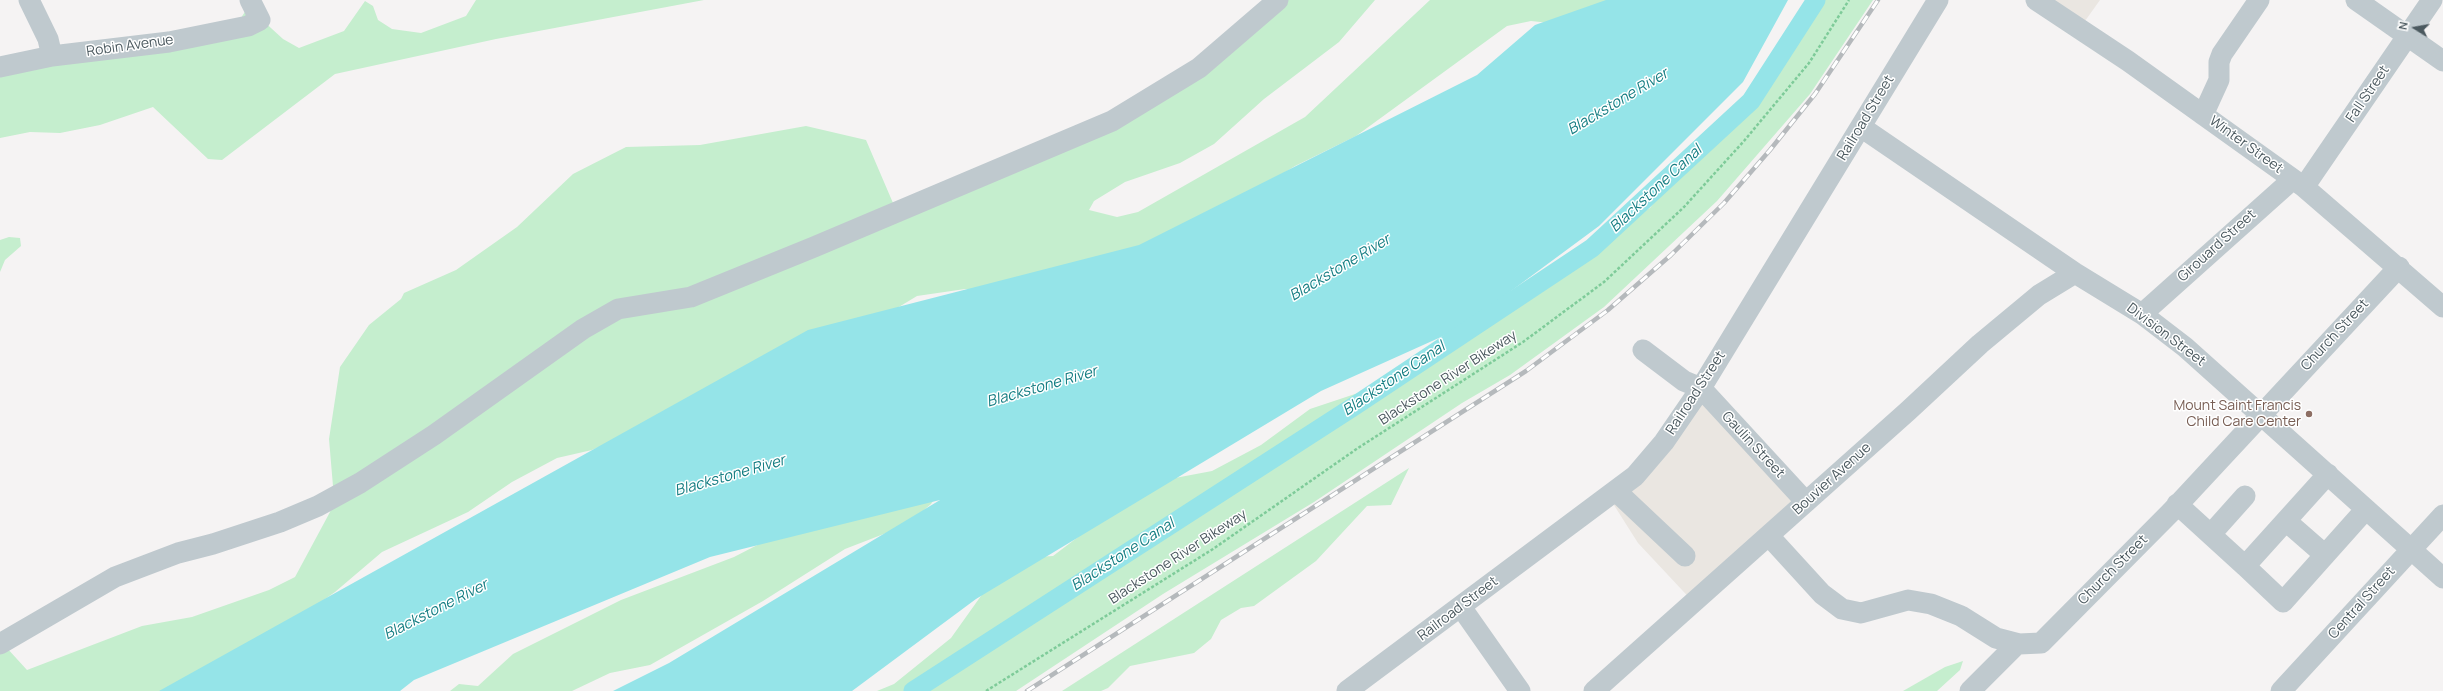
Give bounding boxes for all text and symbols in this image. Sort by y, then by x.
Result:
north arrow [2395,8,2435,48]
text: N [2395,20,2411,31]
street label: Robin Avenue [85,32,175,60]
street label: Fall Street [2343,62,2393,126]
water label: Blackstone River [1564,65,1672,139]
street label: Railroad Street [1834,72,1898,164]
street label: Winter Street [2206,113,2286,177]
water label: Blackstone Canal [1606,142,1706,236]
street label: Girouard Street [2174,206,2260,286]
water label: Blackstone River [1286,231,1394,305]
street label: Church Street [2298,296,2372,374]
street label: Division Street [2123,300,2209,370]
street label: Blackstone River Bikeway [1376,327,1520,429]
water label: Blackstone Canal [1339,338,1449,420]
street label: Railroad Street [1663,348,1729,438]
water label: Blackstone River [985,363,1099,411]
place label: Mount Saint Francis Child Care Center [2173,398,2301,430]
street label: Gaulin Street [1718,408,1788,482]
marker: Mount Saint Francis Child Care Center [2304,409,2314,419]
street label: Bouvier Avenue [1789,439,1875,519]
water label: Blackstone River [673,452,787,500]
street label: Blackstone River Bikeway [1106,506,1250,608]
water label: Blackstone Canal [1068,515,1178,595]
street label: Church Street [2075,532,2151,608]
street label: Central Street [2325,563,2399,643]
street label: Railroad Street [1414,573,1502,645]
water label: Blackstone River [381,576,491,644]

